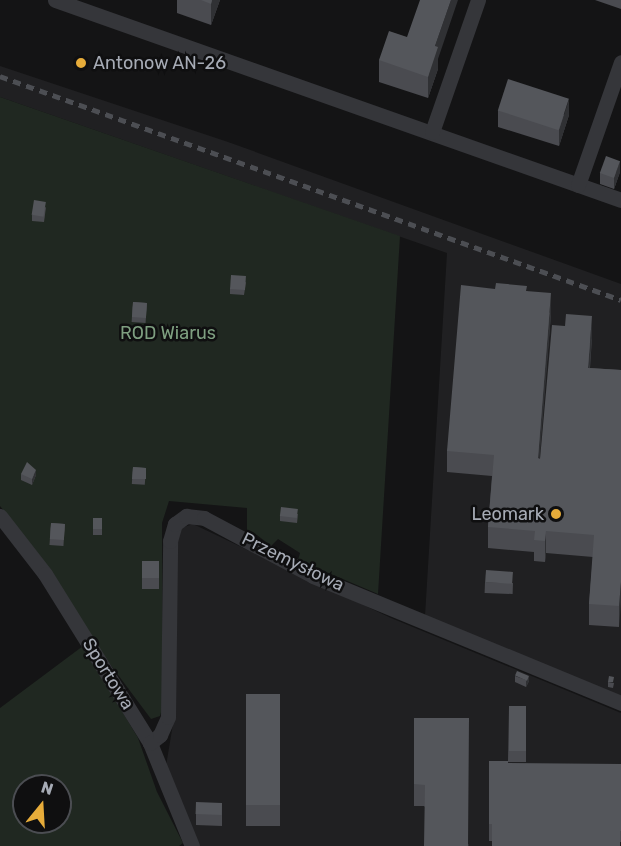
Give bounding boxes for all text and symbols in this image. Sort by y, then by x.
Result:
place label: Antonow AN-26 [93,52,227,74]
marker: Antonow AN-26 [74,56,88,70]
park label: ROD Wiarus [120,322,216,344]
place label: Leomark [472,503,544,525]
marker: Leomark [549,507,563,521]
street label: Przemysłowa [238,528,348,596]
street label: Sportowa [78,634,138,714]
north arrow [12,774,72,834]
text: N [39,777,56,799]

